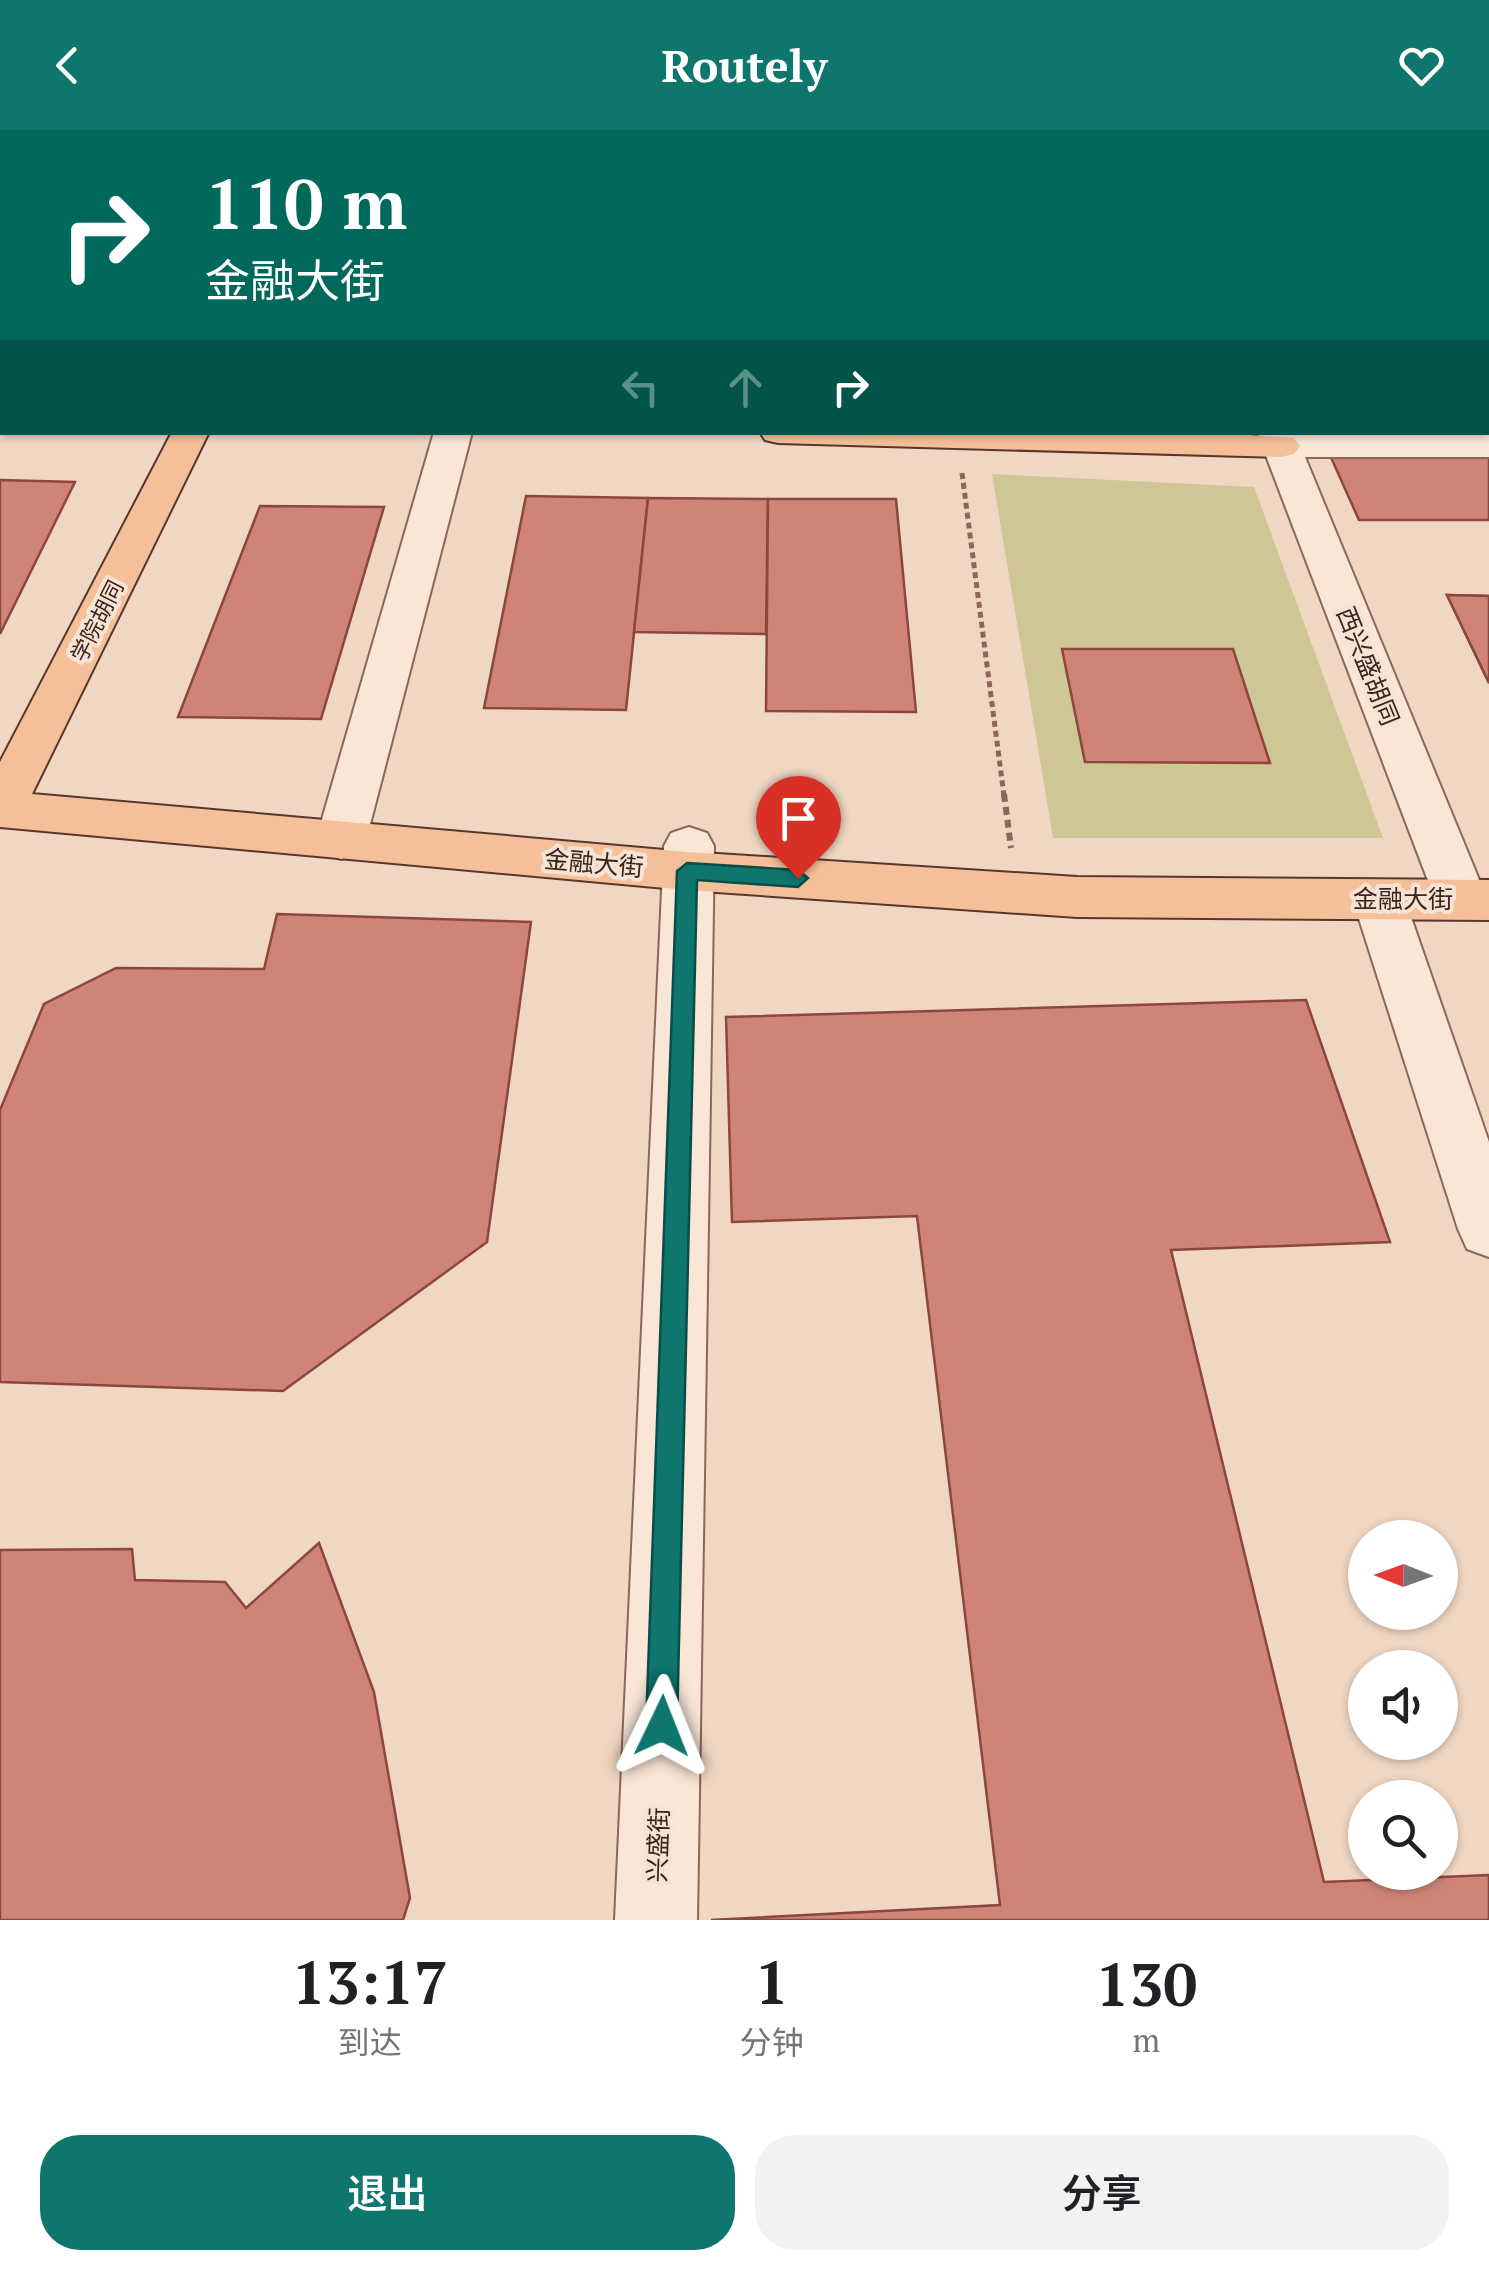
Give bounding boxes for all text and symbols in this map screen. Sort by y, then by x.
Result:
text: Routely [662,35,827,95]
icon: back [40,38,95,93]
icon: heart [1394,38,1449,93]
text: 110 m [205,156,407,249]
icon: right [40,170,170,300]
text: 金融大街 [205,250,385,310]
icon: left [613,360,668,415]
icon: ahead [718,360,773,415]
icon: right [823,360,878,415]
street label: 学院胡同 [64,575,129,667]
street label: 西兴盛胡同 [1330,602,1407,730]
pin [756,776,841,879]
icon: arrive [771,791,826,846]
street label: 金融大街 [543,842,645,883]
street label: 金融大街 [1353,882,1453,915]
north arrow [1348,1520,1458,1630]
map controls [1348,1520,1458,1890]
button: sound [1348,1650,1458,1760]
position arrow [610,1674,714,1778]
button: search [1348,1780,1458,1890]
street label: 兴盛街 [640,1807,675,1883]
text: 13:17 [292,1942,448,2021]
text: 1 [755,1942,789,2021]
text: 130 [1096,1944,1197,2023]
text: m [1133,2019,1160,2061]
text: 到达 [338,2021,402,2063]
text: 分钟 [740,2021,804,2063]
button: 退出 [40,2135,735,2250]
button: 分享 [755,2135,1449,2250]

